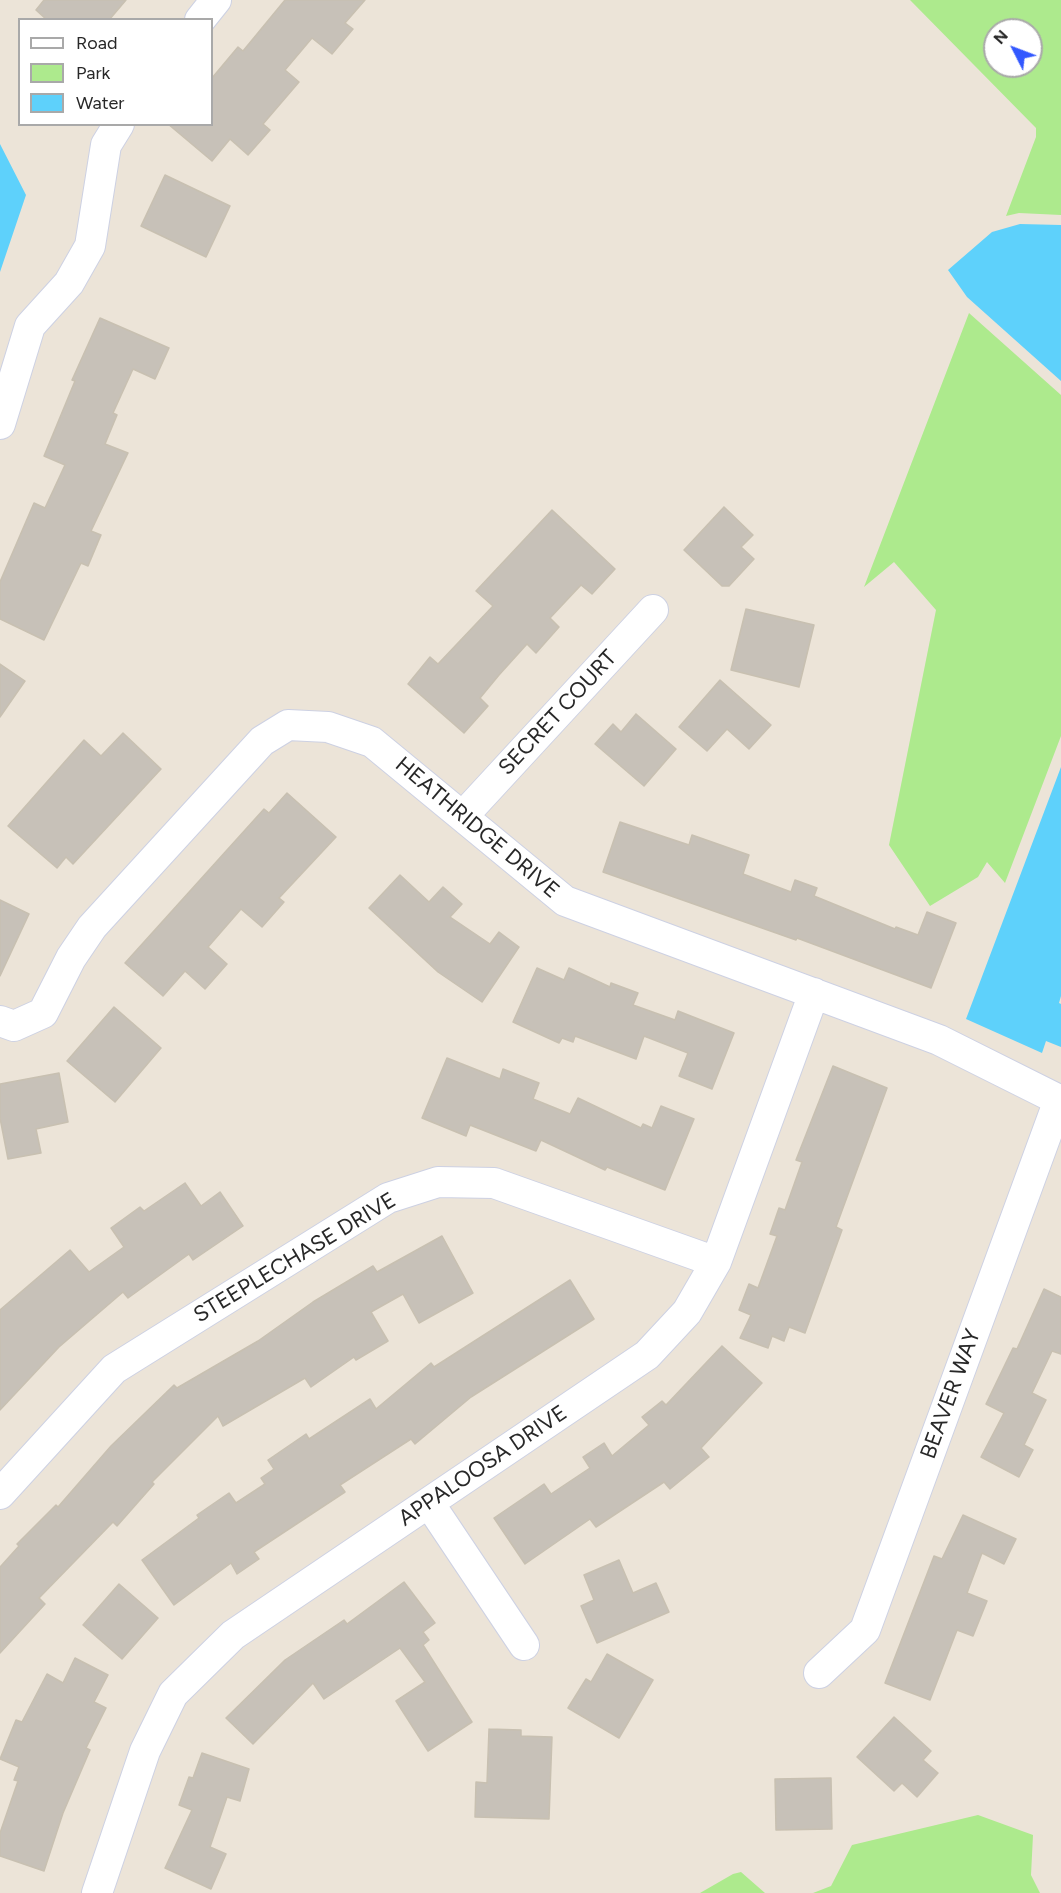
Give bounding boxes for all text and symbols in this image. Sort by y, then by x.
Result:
legend [18,18,213,126]
north arrow [983,18,1043,78]
text: N [990,26,1012,48]
text: Road [76,32,117,54]
text: Park [76,62,110,84]
text: Water [76,92,124,114]
street label: SECRET COURT [493,645,623,781]
street label: HEATHRIDGE DRIVE [390,752,564,904]
street label: STEEPLECHASE DRIVE [189,1187,401,1329]
street label: BEAVER WAY [915,1325,987,1463]
street label: APPALOOSA DRIVE [394,1400,572,1532]

